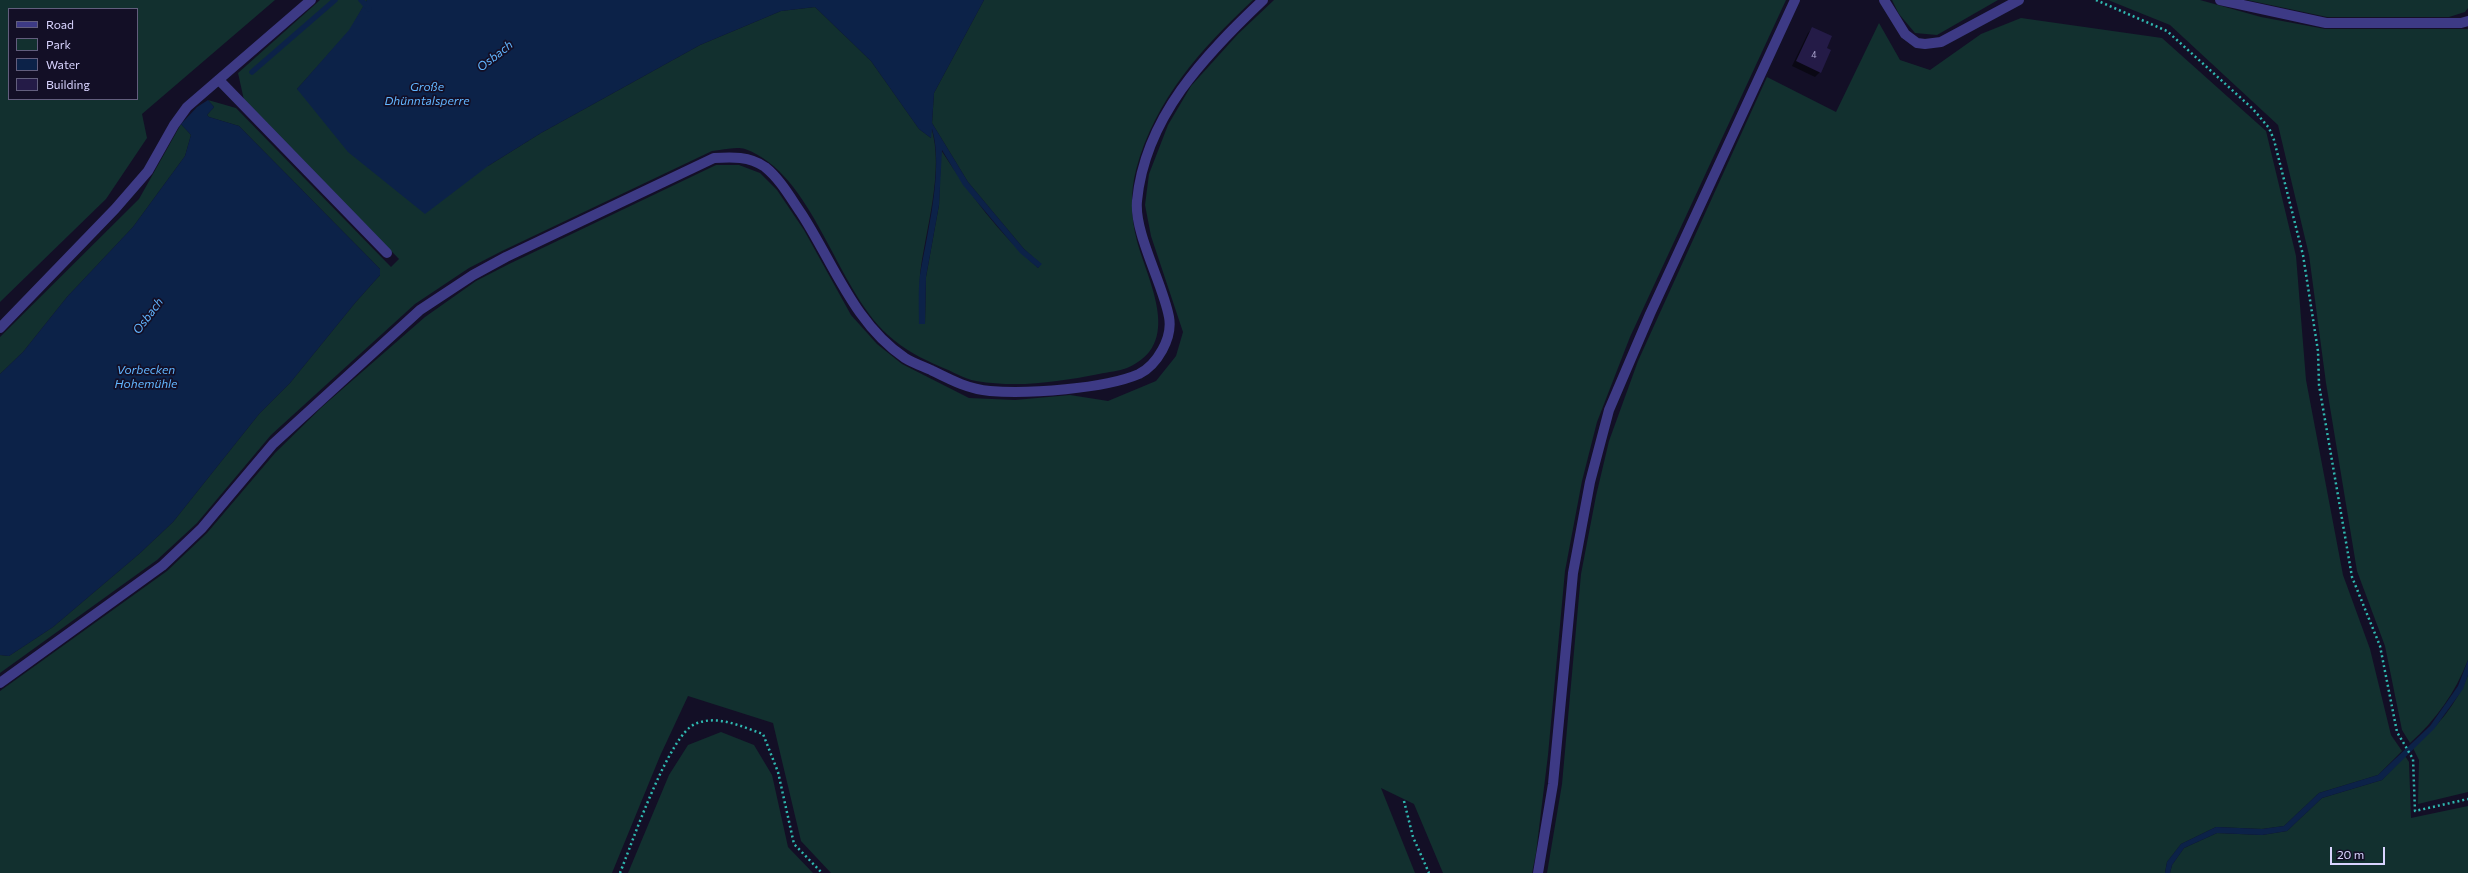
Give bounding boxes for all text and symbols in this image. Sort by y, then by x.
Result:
legend [8,8,138,100]
text: Road [46,17,74,31]
text: Park [46,37,71,51]
water label: Osbach [474,38,516,74]
house number: 4 [1811,50,1817,60]
text: Water [46,57,80,71]
text: Building [46,77,90,91]
water label: Große Dhünntalsperre [384,80,470,108]
water label: Osbach [130,295,166,337]
water label: Vorbecken Hohemühle [115,363,177,391]
scale bar [2332,839,2387,865]
text: 20 m [2337,847,2364,861]

